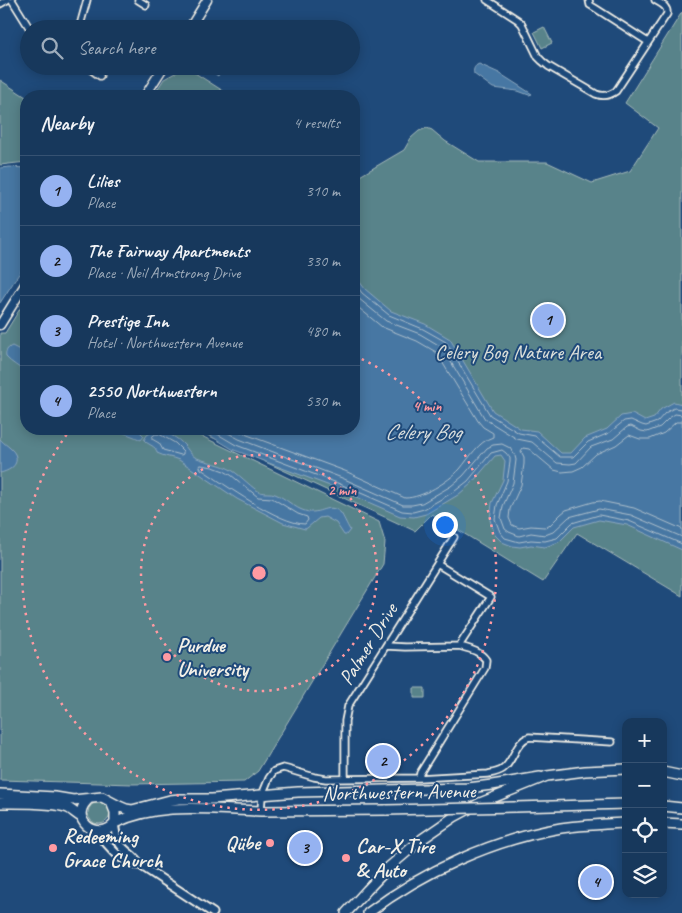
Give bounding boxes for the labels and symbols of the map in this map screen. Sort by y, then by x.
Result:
pin: 1 [532,301,564,339]
park label: Celery Bog Nature Area [435,339,603,365]
text: 4 min [413,397,442,416]
water label: Celery Bog [385,418,464,446]
text: 2 min [328,481,357,500]
your location [432,512,458,538]
centre of rings [250,564,268,582]
street label: Palmer Drive [333,596,404,690]
place label: Purdue University [177,632,251,682]
marker: Purdue University [161,651,173,663]
pin: 2 [367,742,399,780]
street label: Northwestern Avenue [322,778,477,806]
place label: Redeeming Grace Church [63,823,164,873]
pin: 3 [289,829,321,867]
place label: Qübe [226,830,262,856]
place label: Car-X Tire & Auto [356,833,436,883]
marker: Qübe [264,837,276,849]
marker: Redeeming Grace Church [47,842,59,854]
marker: Car-X Tire & Auto [340,852,352,864]
pin: 4 [580,863,612,901]

